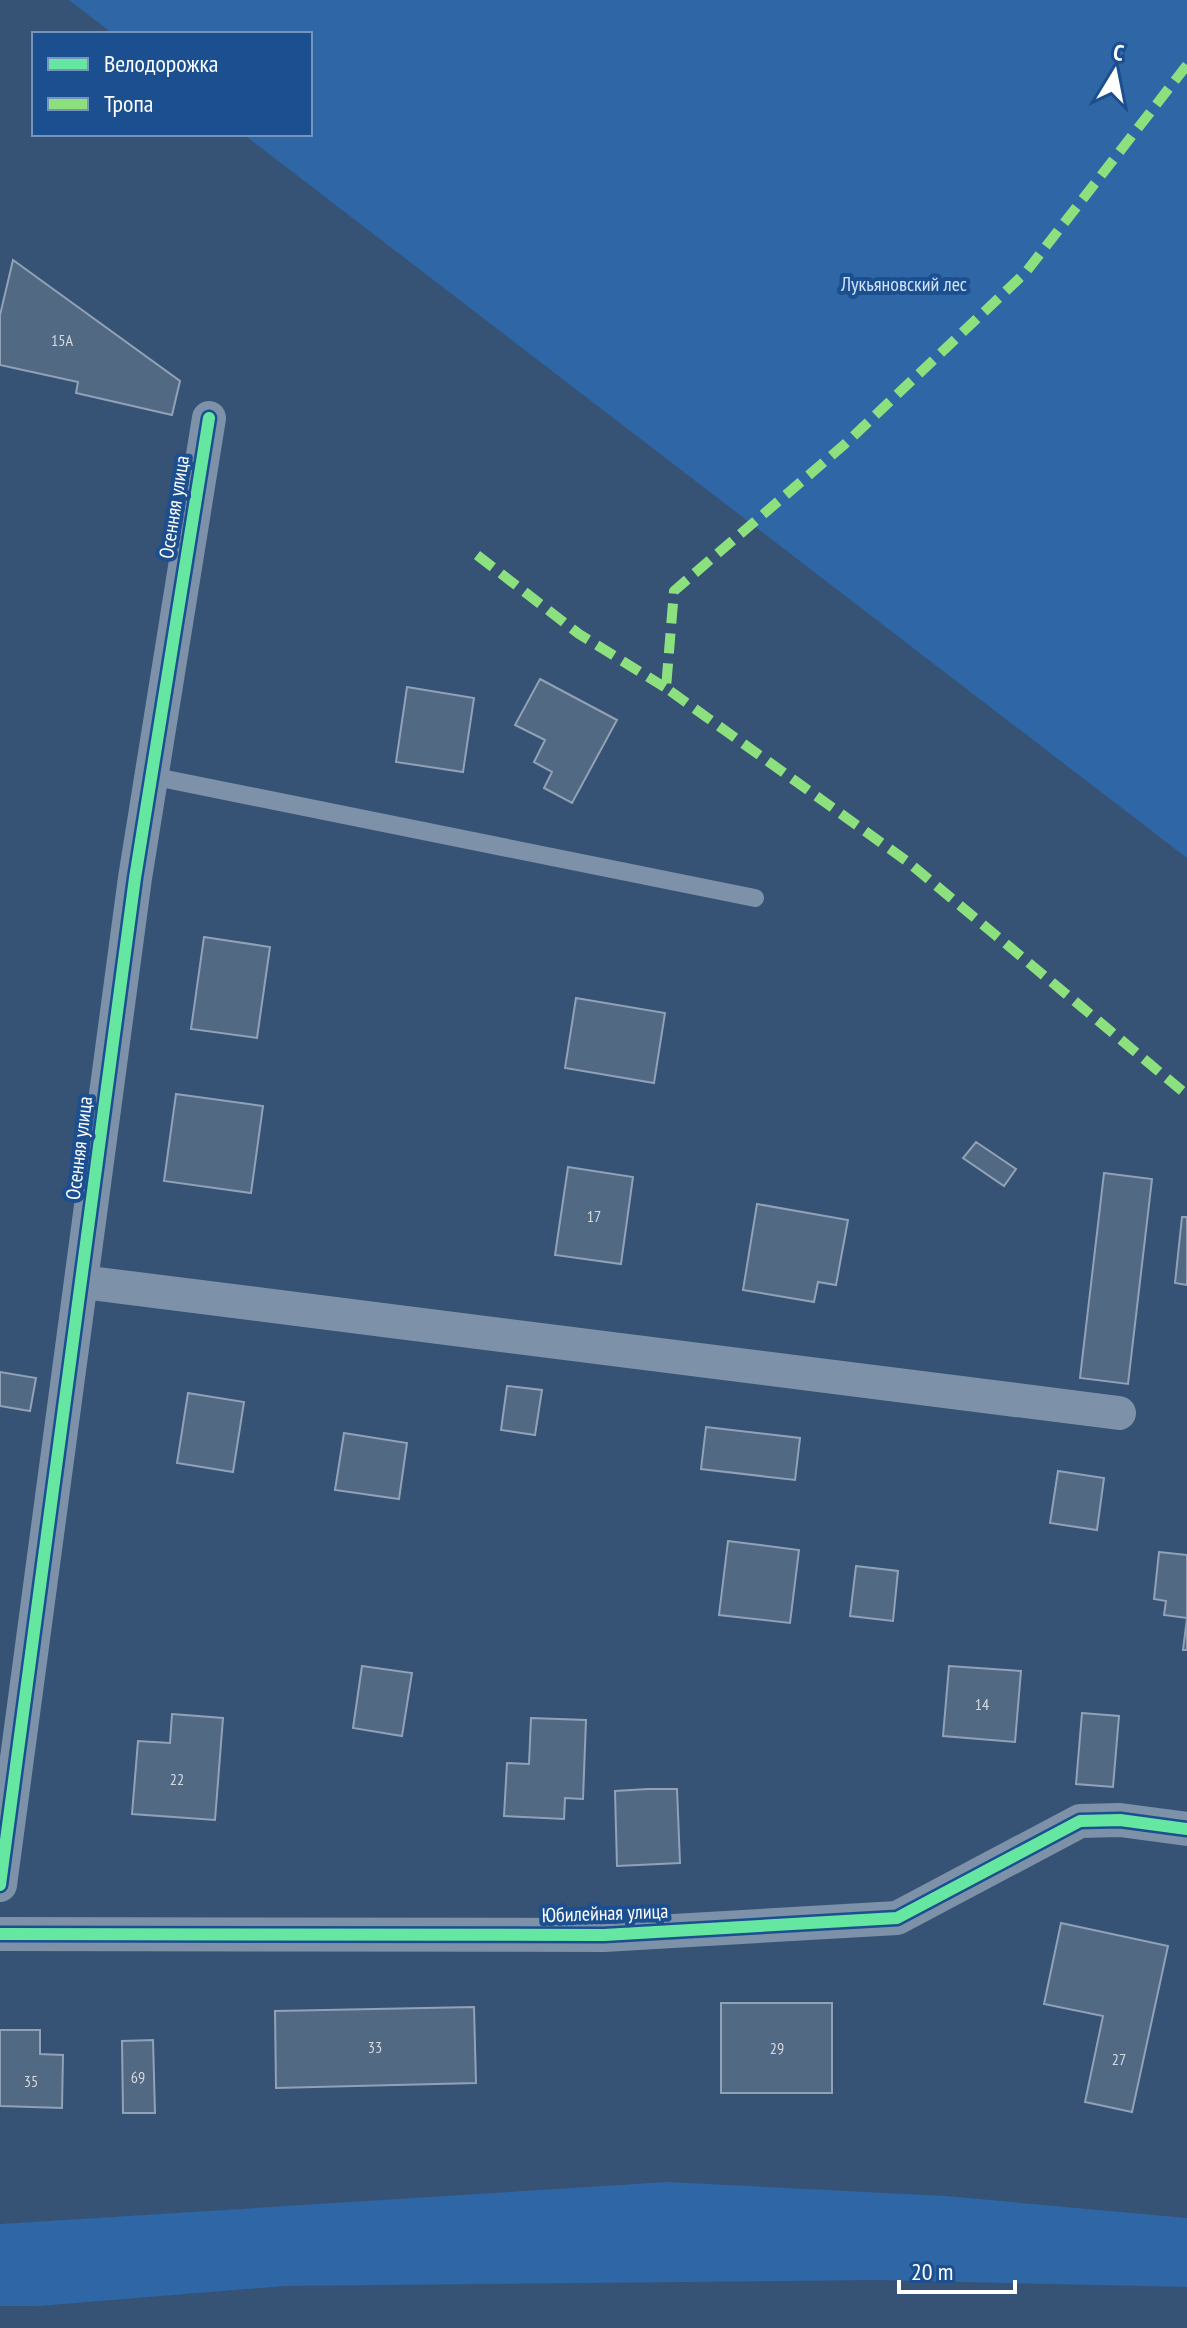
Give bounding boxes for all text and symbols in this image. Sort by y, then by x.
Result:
legend [32,32,312,136]
north arrow [1075,32,1155,112]
text: С [1111,38,1126,67]
text: Велодорожка [104,48,218,79]
text: Тропа [104,88,153,119]
park label: Лукьяновский лес [840,271,967,297]
house number: 15А [51,330,73,350]
street label: Осенняя улица [153,454,195,560]
street label: Осенняя улица [60,1095,98,1201]
house number: 17 [587,1206,601,1226]
house number: 14 [975,1694,989,1714]
house number: 22 [170,1769,184,1789]
street label: Юбилейная улица [541,1898,669,1928]
house number: 33 [368,2037,382,2057]
house number: 29 [770,2038,784,2058]
house number: 27 [1112,2049,1126,2069]
house number: 69 [131,2067,145,2087]
house number: 35 [24,2071,38,2091]
scale bar [899,2244,1015,2294]
text: 20 m [911,2256,953,2287]

